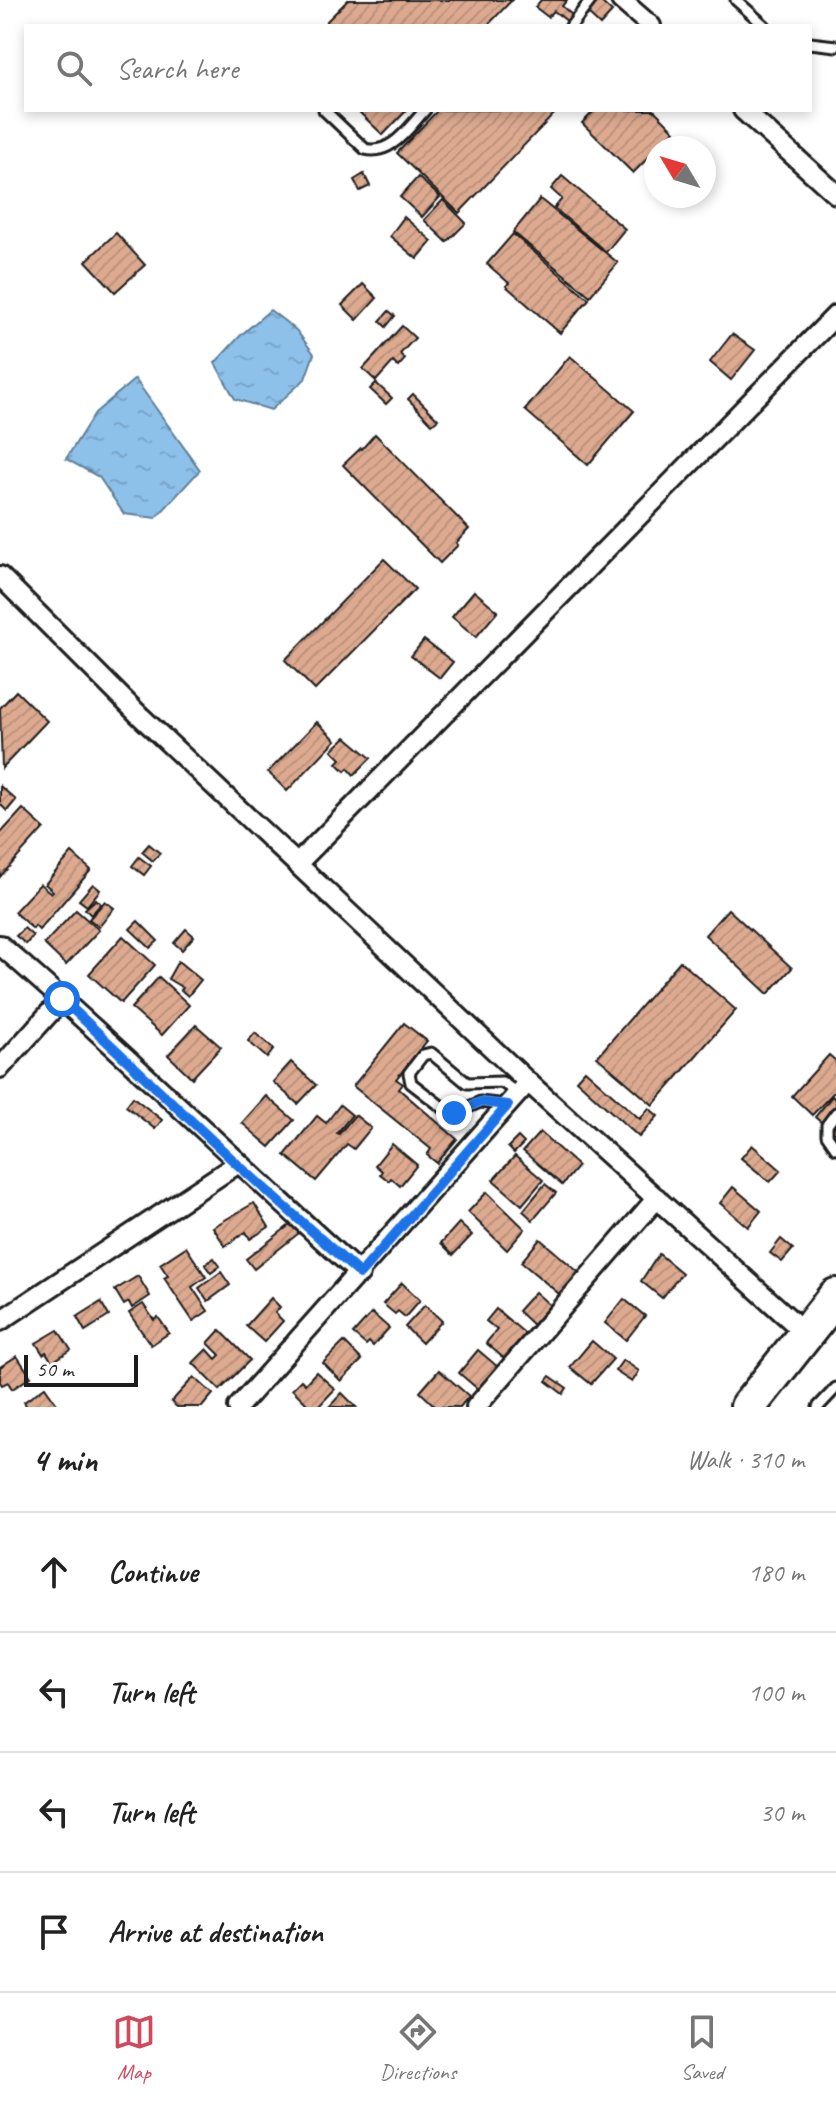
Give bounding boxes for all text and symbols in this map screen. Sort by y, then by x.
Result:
search box [24,24,812,112]
icon: search [52,46,96,90]
text: Search here [116,49,238,87]
north arrow [644,136,716,208]
route start [44,981,80,1017]
route end [436,1095,472,1131]
scale bar [24,1351,138,1387]
text: 50 m [36,1355,73,1383]
text: 4 min [32,1438,97,1481]
text: Walk · 310 m [687,1443,804,1476]
icon: ahead [32,1550,76,1594]
text: Continue [108,1553,198,1591]
text: 180 m [748,1556,804,1589]
icon: left [32,1670,76,1714]
text: Turn left [108,1673,195,1711]
text: 100 m [748,1676,804,1709]
icon: left [32,1790,76,1834]
text: Turn left [108,1793,195,1831]
text: 30 m [760,1796,804,1829]
icon: arrive [32,1910,76,1954]
text: Arrive at destination [108,1913,323,1951]
tab: Map [112,2010,156,2086]
tab: Directions [380,2010,456,2086]
tab: Saved [680,2010,724,2086]

